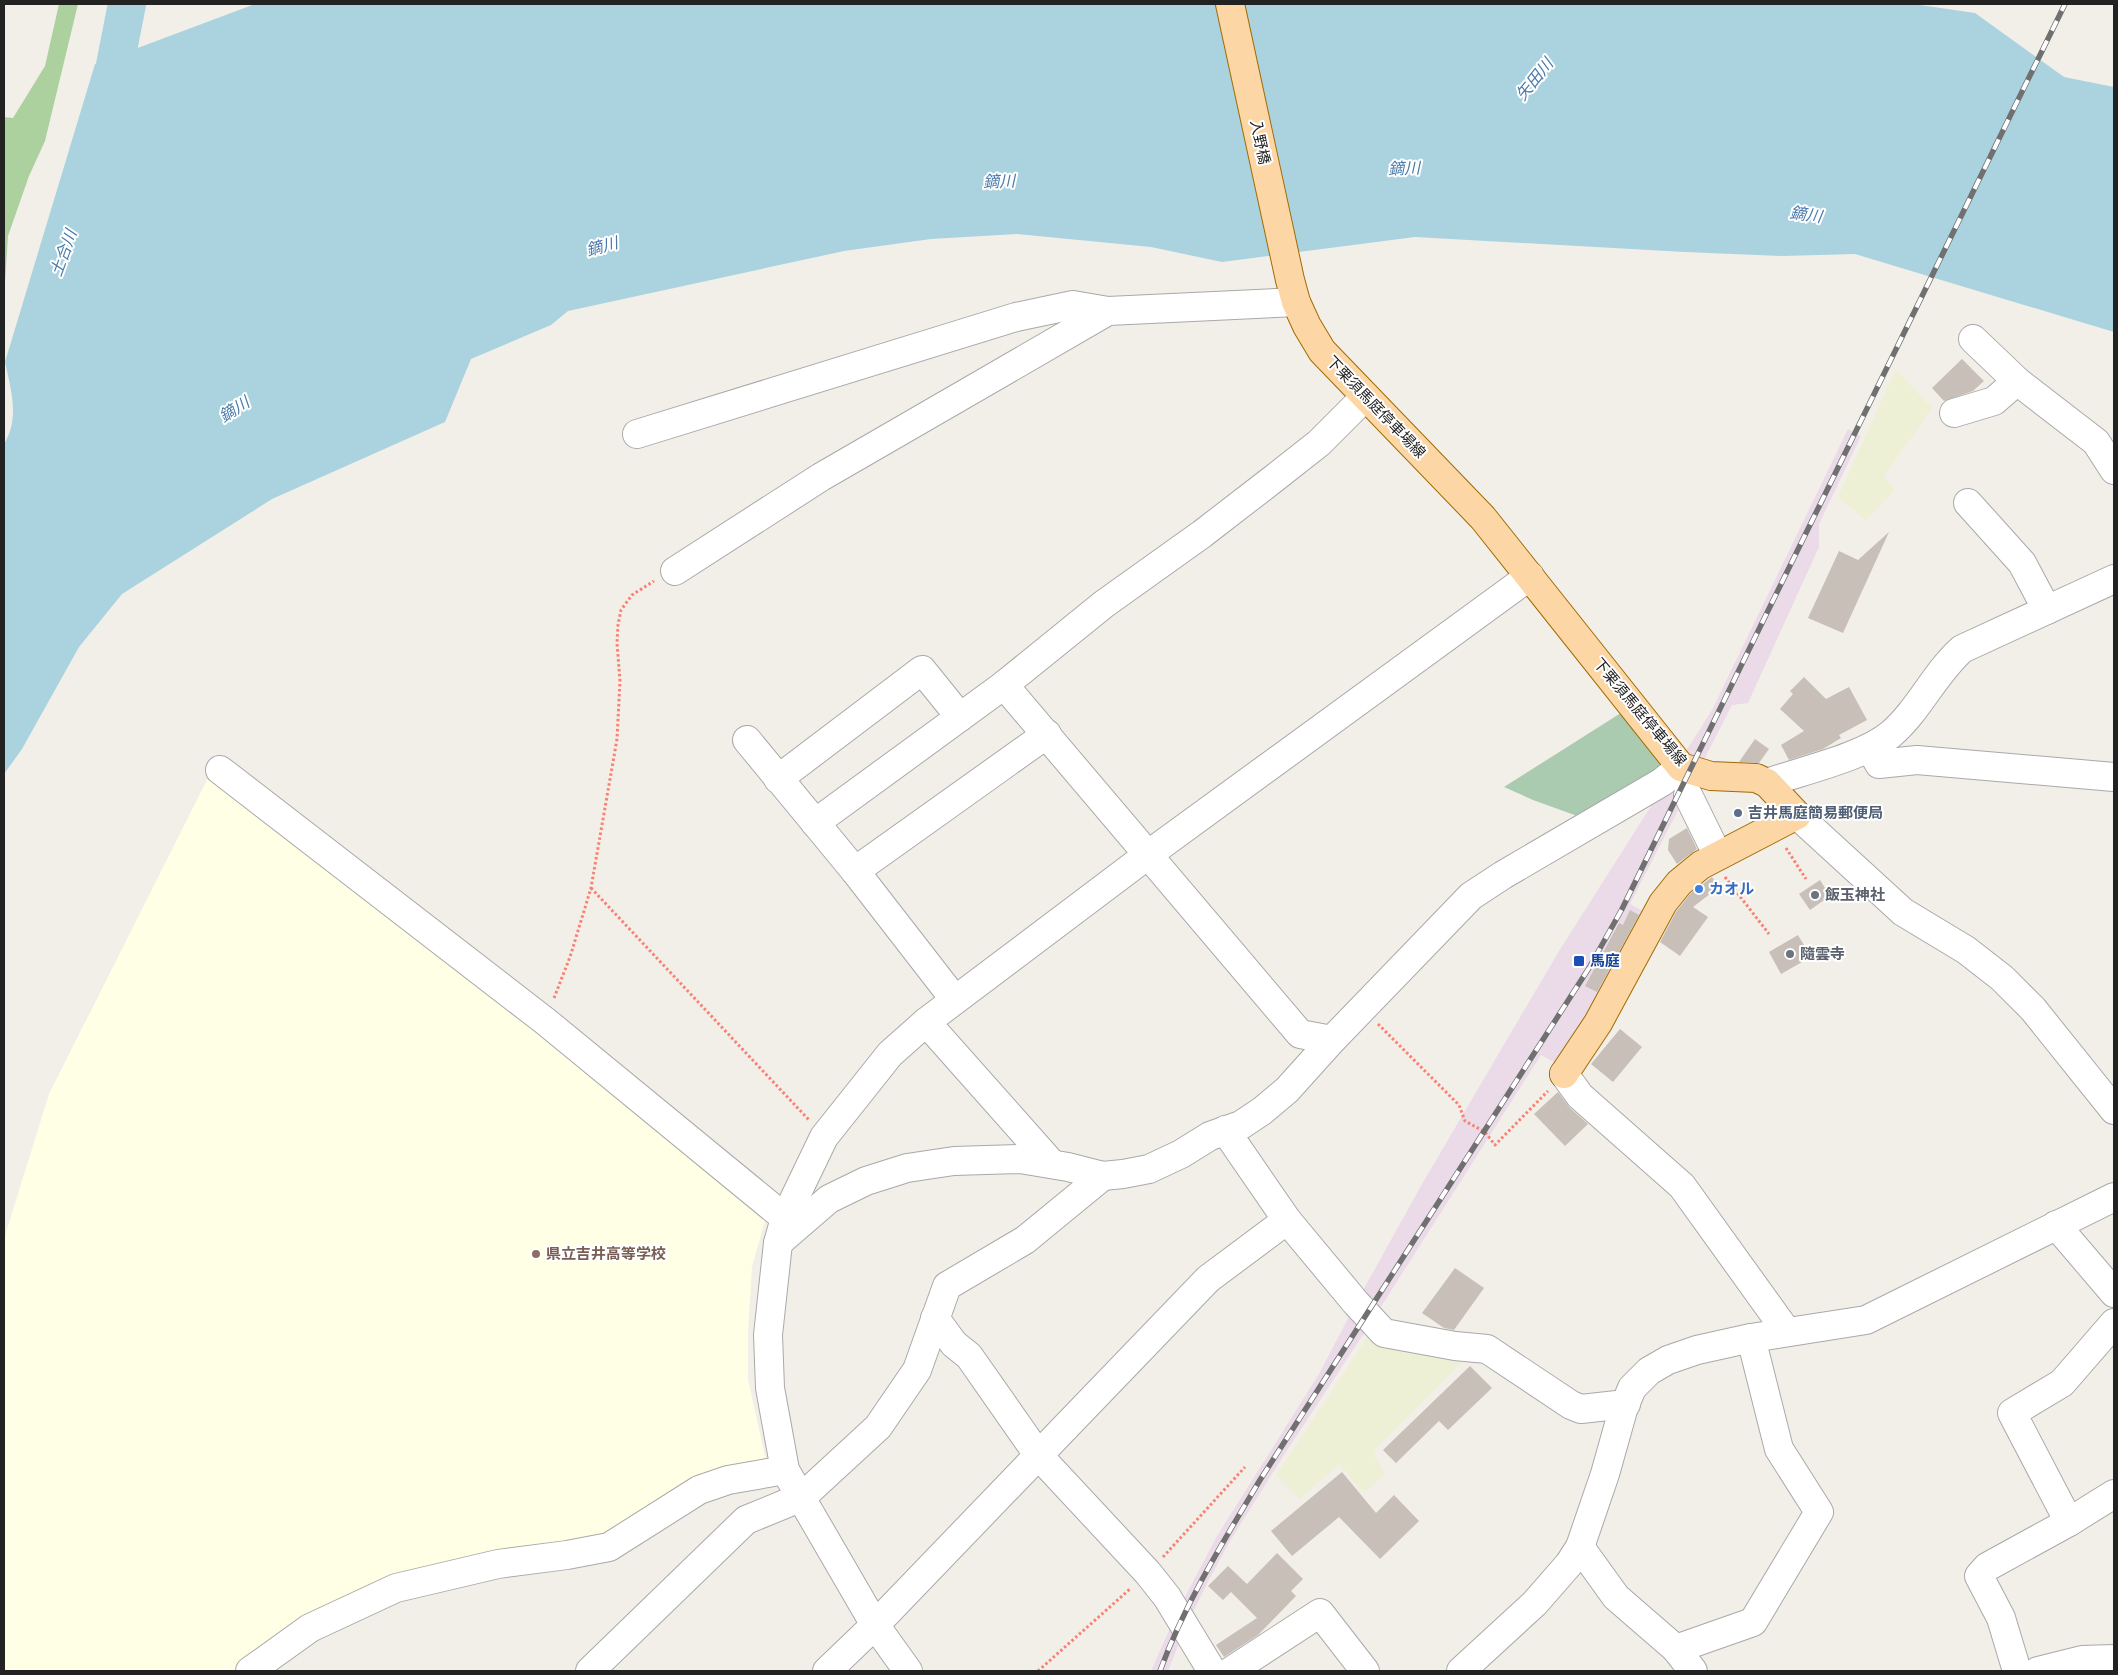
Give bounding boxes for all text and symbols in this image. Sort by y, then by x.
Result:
water label: 矢田川 [1510,52,1559,105]
street label: 入野橋 [1246,118,1275,166]
water label: 鏑川 [1388,156,1422,180]
water label: 鏑川 [983,169,1017,193]
water label: 鏑川 [1789,201,1825,227]
water label: 土合川 [44,225,82,279]
water label: 鏑川 [584,231,622,261]
street label: 下栗須馬庭停車場線 [1322,351,1431,463]
water label: 鏑川 [215,390,255,427]
street label: 下栗須馬庭停車場線 [1589,653,1692,770]
place label: 吉井馬庭簡易郵便局 [1748,802,1883,823]
marker: 吉井馬庭簡易郵便局 [1732,807,1744,819]
place label: カオル [1709,878,1754,899]
marker: カオル [1693,883,1705,895]
place label: 飯玉神社 [1825,884,1885,905]
marker: 飯玉神社 [1809,889,1821,901]
place label: 隨雲寺 [1800,943,1845,964]
marker: 隨雲寺 [1784,948,1796,960]
place label: 馬庭 [1590,950,1620,971]
marker: 馬庭 [1572,954,1586,968]
place label: 県立吉井高等学校 [546,1243,666,1264]
marker: 県立吉井高等学校 [530,1248,542,1260]

